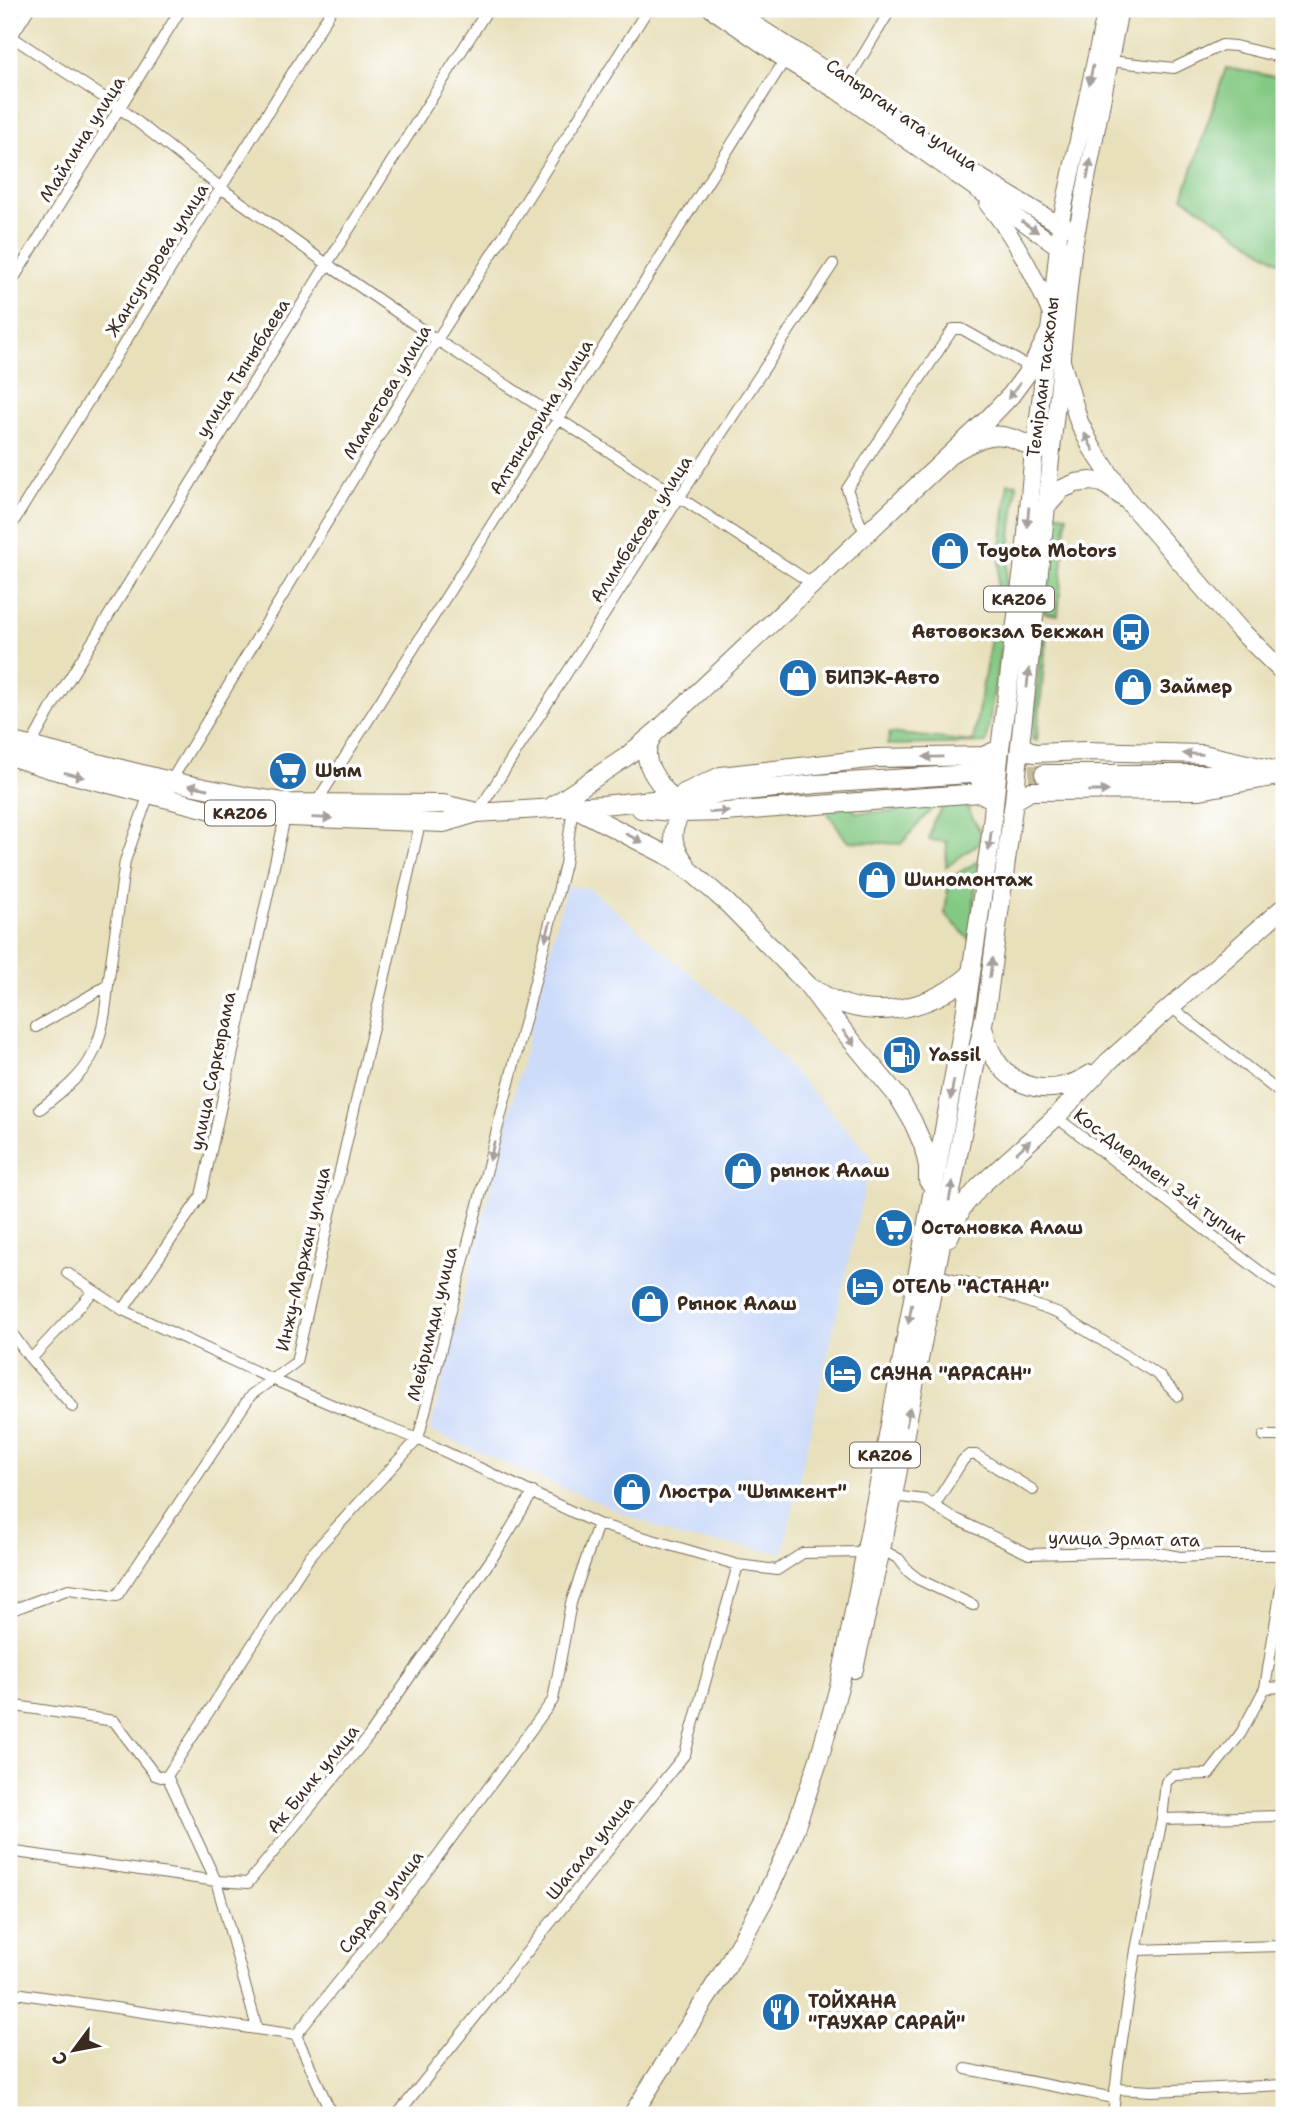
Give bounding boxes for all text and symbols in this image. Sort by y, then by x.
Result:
street label: Сапырган ата улица [821,53,983,177]
one-way arrow [1086,64,1097,86]
street label: Майлина улица [34,71,130,207]
one-way arrow [1083,158,1094,180]
street label: Жансугурова улица [100,179,214,341]
one-way arrow [1021,220,1039,234]
street label: улица Тыныбаева [191,294,295,442]
street label: Темірлан тасжолы [1021,295,1065,459]
street label: Маметова улица [337,320,437,464]
street label: Алтынсарина улица [483,335,599,499]
one-way arrow [1006,382,1021,400]
one-way arrow [1084,432,1096,452]
street label: Алимбекова улица [584,451,698,607]
one-way arrow [1022,506,1033,528]
shop icon: Toyota Motors [929,530,971,572]
place label: Toyota Motors [977,539,1117,563]
road number: KАZ06 [984,586,1054,612]
bus stop icon: Автовокзал Бекжан [1110,611,1152,653]
place label: Автовокзал Бекжан [912,620,1104,644]
shop icon: БИПЭК-Авто [777,657,819,699]
place label: БИПЭК-Авто [825,666,940,690]
one-way arrow [1022,666,1033,688]
shop icon: Займер [1112,666,1154,708]
place label: Займер [1160,675,1233,699]
one-way arrow [1182,749,1204,760]
supermarket icon: Шым [267,750,309,792]
one-way arrow [921,751,943,763]
place label: Шым [315,759,362,783]
one-way arrow [63,770,85,781]
one-way arrow [187,781,209,792]
one-way arrow [1089,785,1111,796]
road number: KАZ06 [205,800,275,826]
one-way arrow [708,807,730,818]
one-way arrow [311,812,333,824]
one-way arrow [984,830,995,852]
one-way arrow [624,832,644,844]
shop icon: Шиномонтаж [856,859,898,901]
place label: Шиномонтаж [904,868,1033,892]
one-way arrow [542,920,553,942]
one-way arrow [986,956,997,978]
street label: улица Саркырама [184,989,242,1153]
one-way arrow [841,1029,856,1046]
fuel station icon: Yassil [881,1034,923,1076]
place label: Yassil [929,1043,981,1067]
one-way arrow [946,1079,957,1101]
street label: Кос-Диермен 3-й тупик [1069,1103,1252,1249]
one-way arrow [486,1140,497,1162]
one-way arrow [1014,1140,1031,1156]
shop icon: рынок Алаш [722,1150,764,1192]
place label: рынок Алаш [770,1159,890,1183]
street label: Инжу-Маржан улица [270,1164,336,1354]
one-way arrow [945,1180,956,1202]
supermarket icon: Остановка Алаш [873,1207,915,1249]
place label: Остановка Алаш [921,1216,1083,1240]
street label: Мейримди улица [401,1244,463,1404]
hotel icon: ОТЕЛЬ "АСТАНА" [844,1266,886,1308]
place label: ОТЕЛЬ "АСТАНА" [892,1275,1049,1299]
shop icon: Рынок Алаш [629,1283,671,1325]
place label: Рынок Алаш [677,1292,797,1316]
one-way arrow [905,1303,916,1325]
hotel icon: САУНА "АРАСАН" [822,1353,864,1395]
place label: САУНА "АРАСАН" [870,1362,1032,1386]
one-way arrow [902,1406,913,1428]
road number: KАZ06 [850,1442,920,1468]
shop icon: Люстра "Шымкент" [611,1471,653,1513]
place label: Люстра "Шымкент" [659,1480,847,1504]
street label: улица Эрмат ата [1048,1526,1200,1552]
street label: Ак Биик улица [262,1720,364,1838]
street label: Шагала улица [540,1791,640,1905]
street label: Сардар улица [333,1845,429,1959]
place label: ТОЙХАНА "ГАУХАР САРАЙ" [808,1989,966,2035]
restaurant icon: ТОЙХАНА "ГАУХАР САРАЙ" [760,1991,802,2033]
north arrow [38,2016,108,2086]
text: С [46,2047,74,2070]

